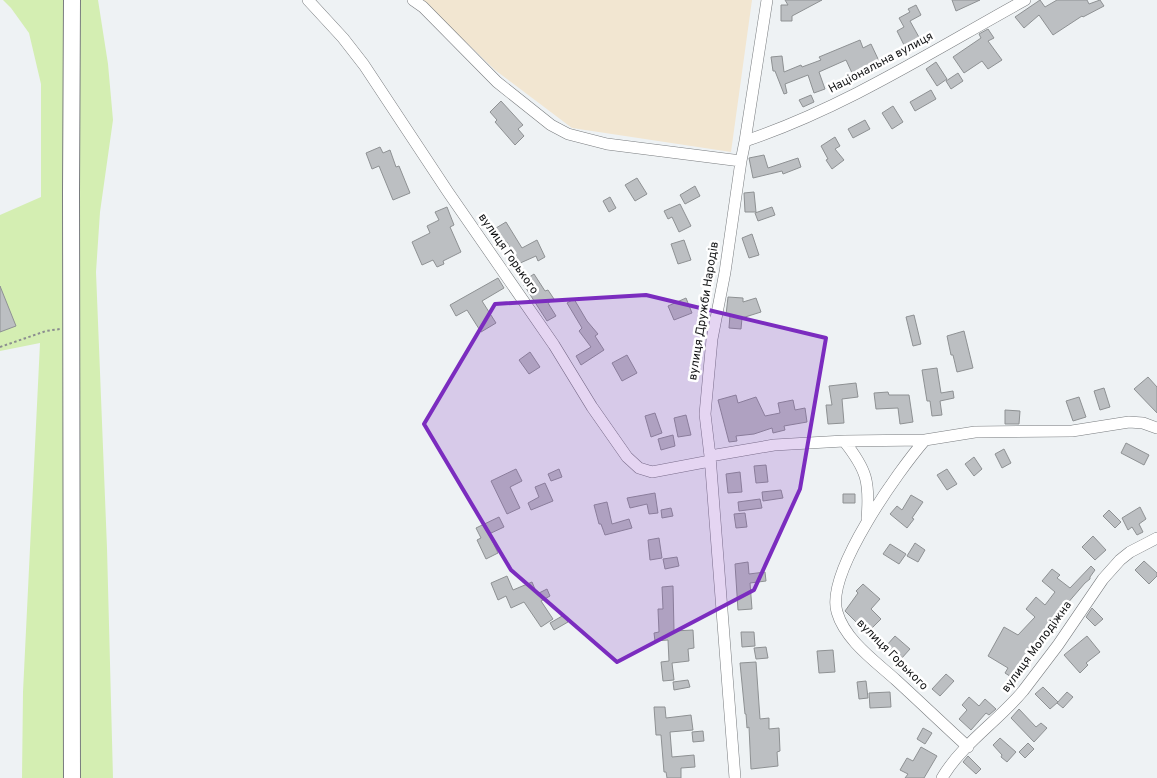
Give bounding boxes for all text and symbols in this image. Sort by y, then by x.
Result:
street label: Національна вулиця [826,29,936,97]
street label: вулиця Горького [474,210,542,298]
street label: вулиця Дружби Народів [685,240,723,382]
street label: вулиця Молодіжна [998,598,1076,696]
street label: вулиця Горького [853,616,931,694]

